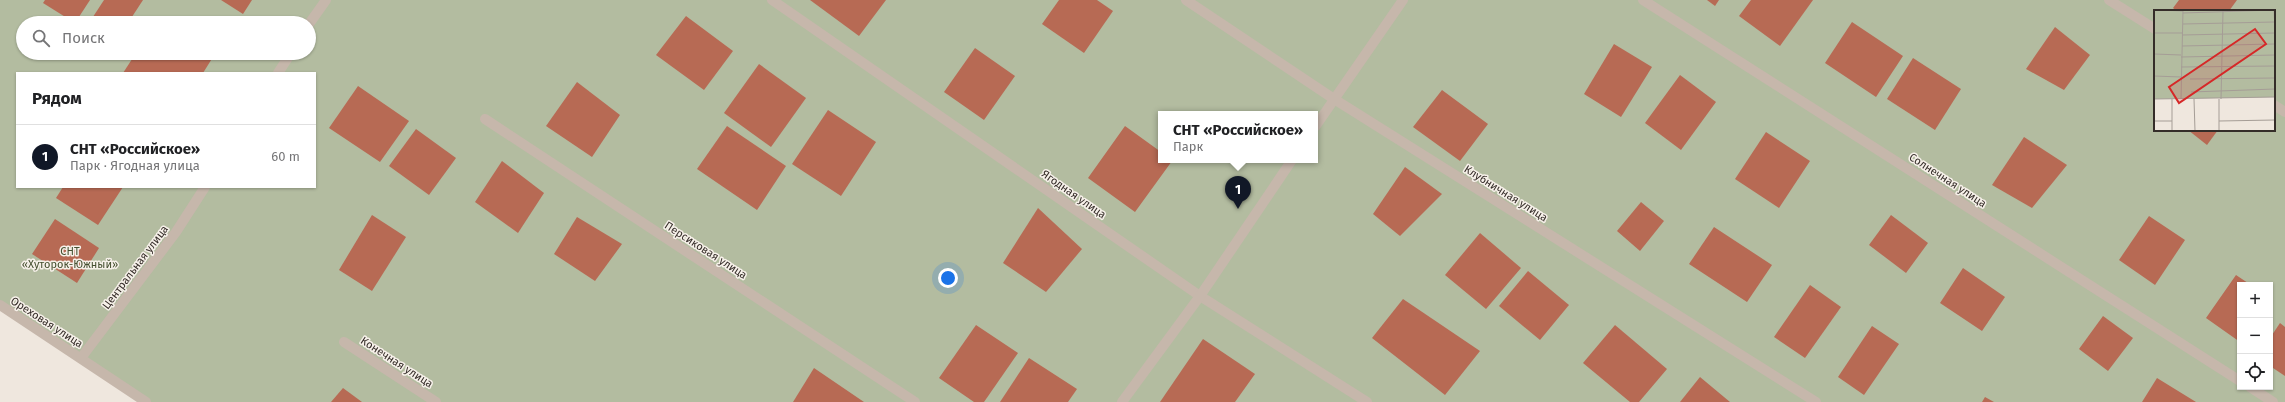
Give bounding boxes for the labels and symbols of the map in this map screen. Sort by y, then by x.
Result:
inset map [2154,10,2275,131]
street label: Солнечная улица [1907,151,1989,210]
street label: Клубничная улица [1462,162,1550,224]
street label: Ягодная улица [1039,167,1108,221]
pin: 1 [1225,176,1251,209]
street label: Персиковая улица [662,219,749,282]
street label: Центральная улица [100,223,171,312]
park label: СНТ «Хуторок-Южный» [22,245,118,271]
your location [938,268,958,288]
street label: Ореховая улица [8,294,85,351]
street label: Конечная улица [358,334,435,391]

